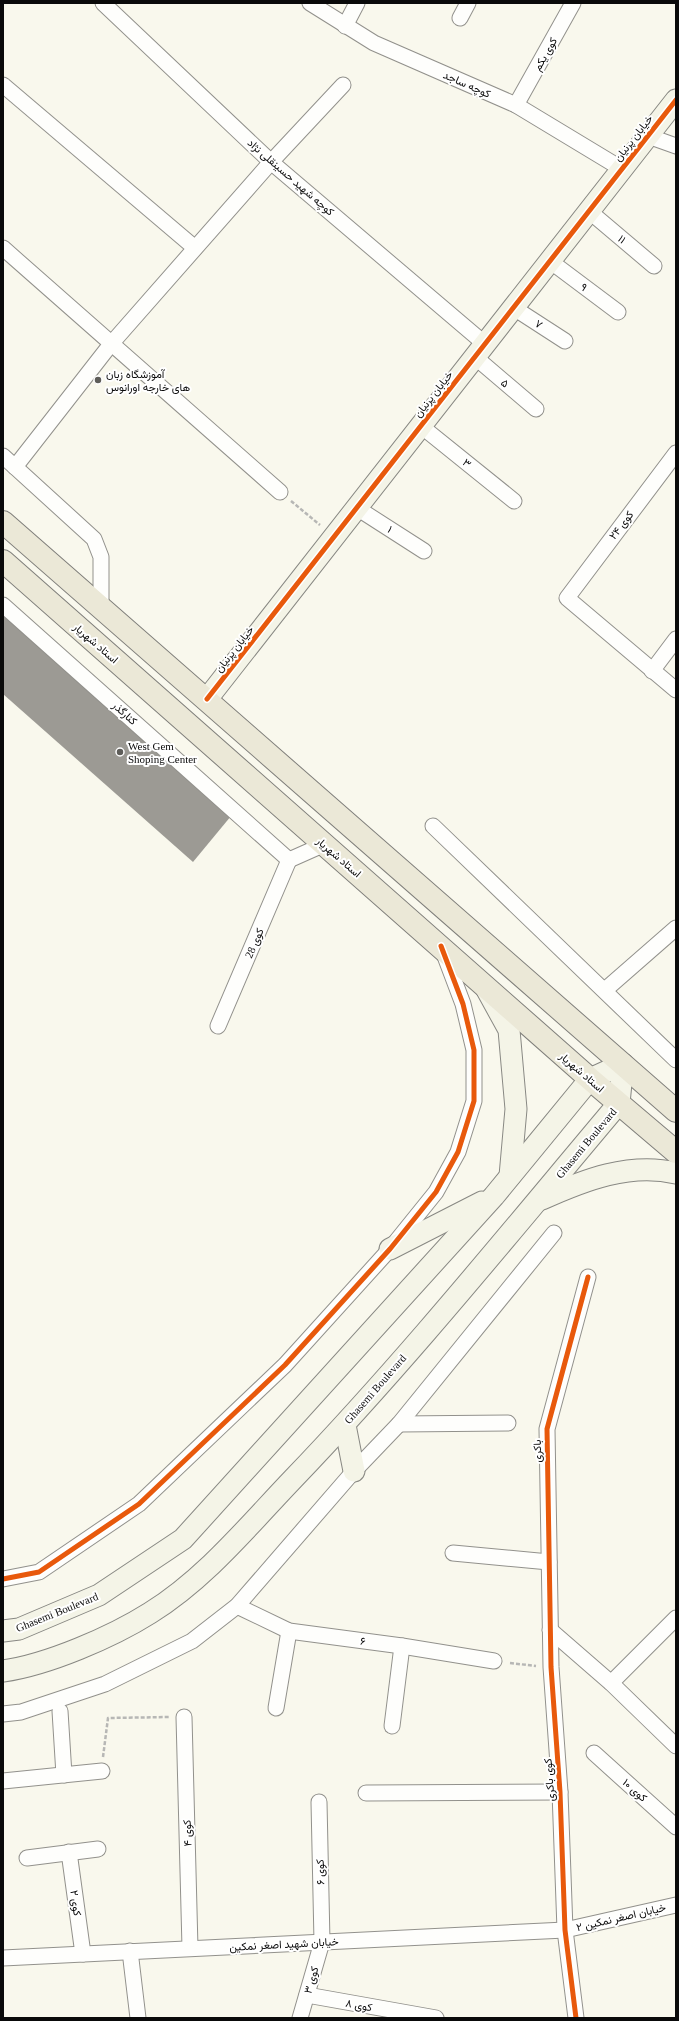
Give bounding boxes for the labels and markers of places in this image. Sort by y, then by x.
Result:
place label: آموزشگاه زبان های خارجه اورانوس [106,368,190,394]
marker: آموزشگاه زبان های خارجه اورانوس [93,375,103,385]
place label: West Gem Shoping Center [128,740,197,765]
marker: West Gem Shoping Center [115,747,125,757]

